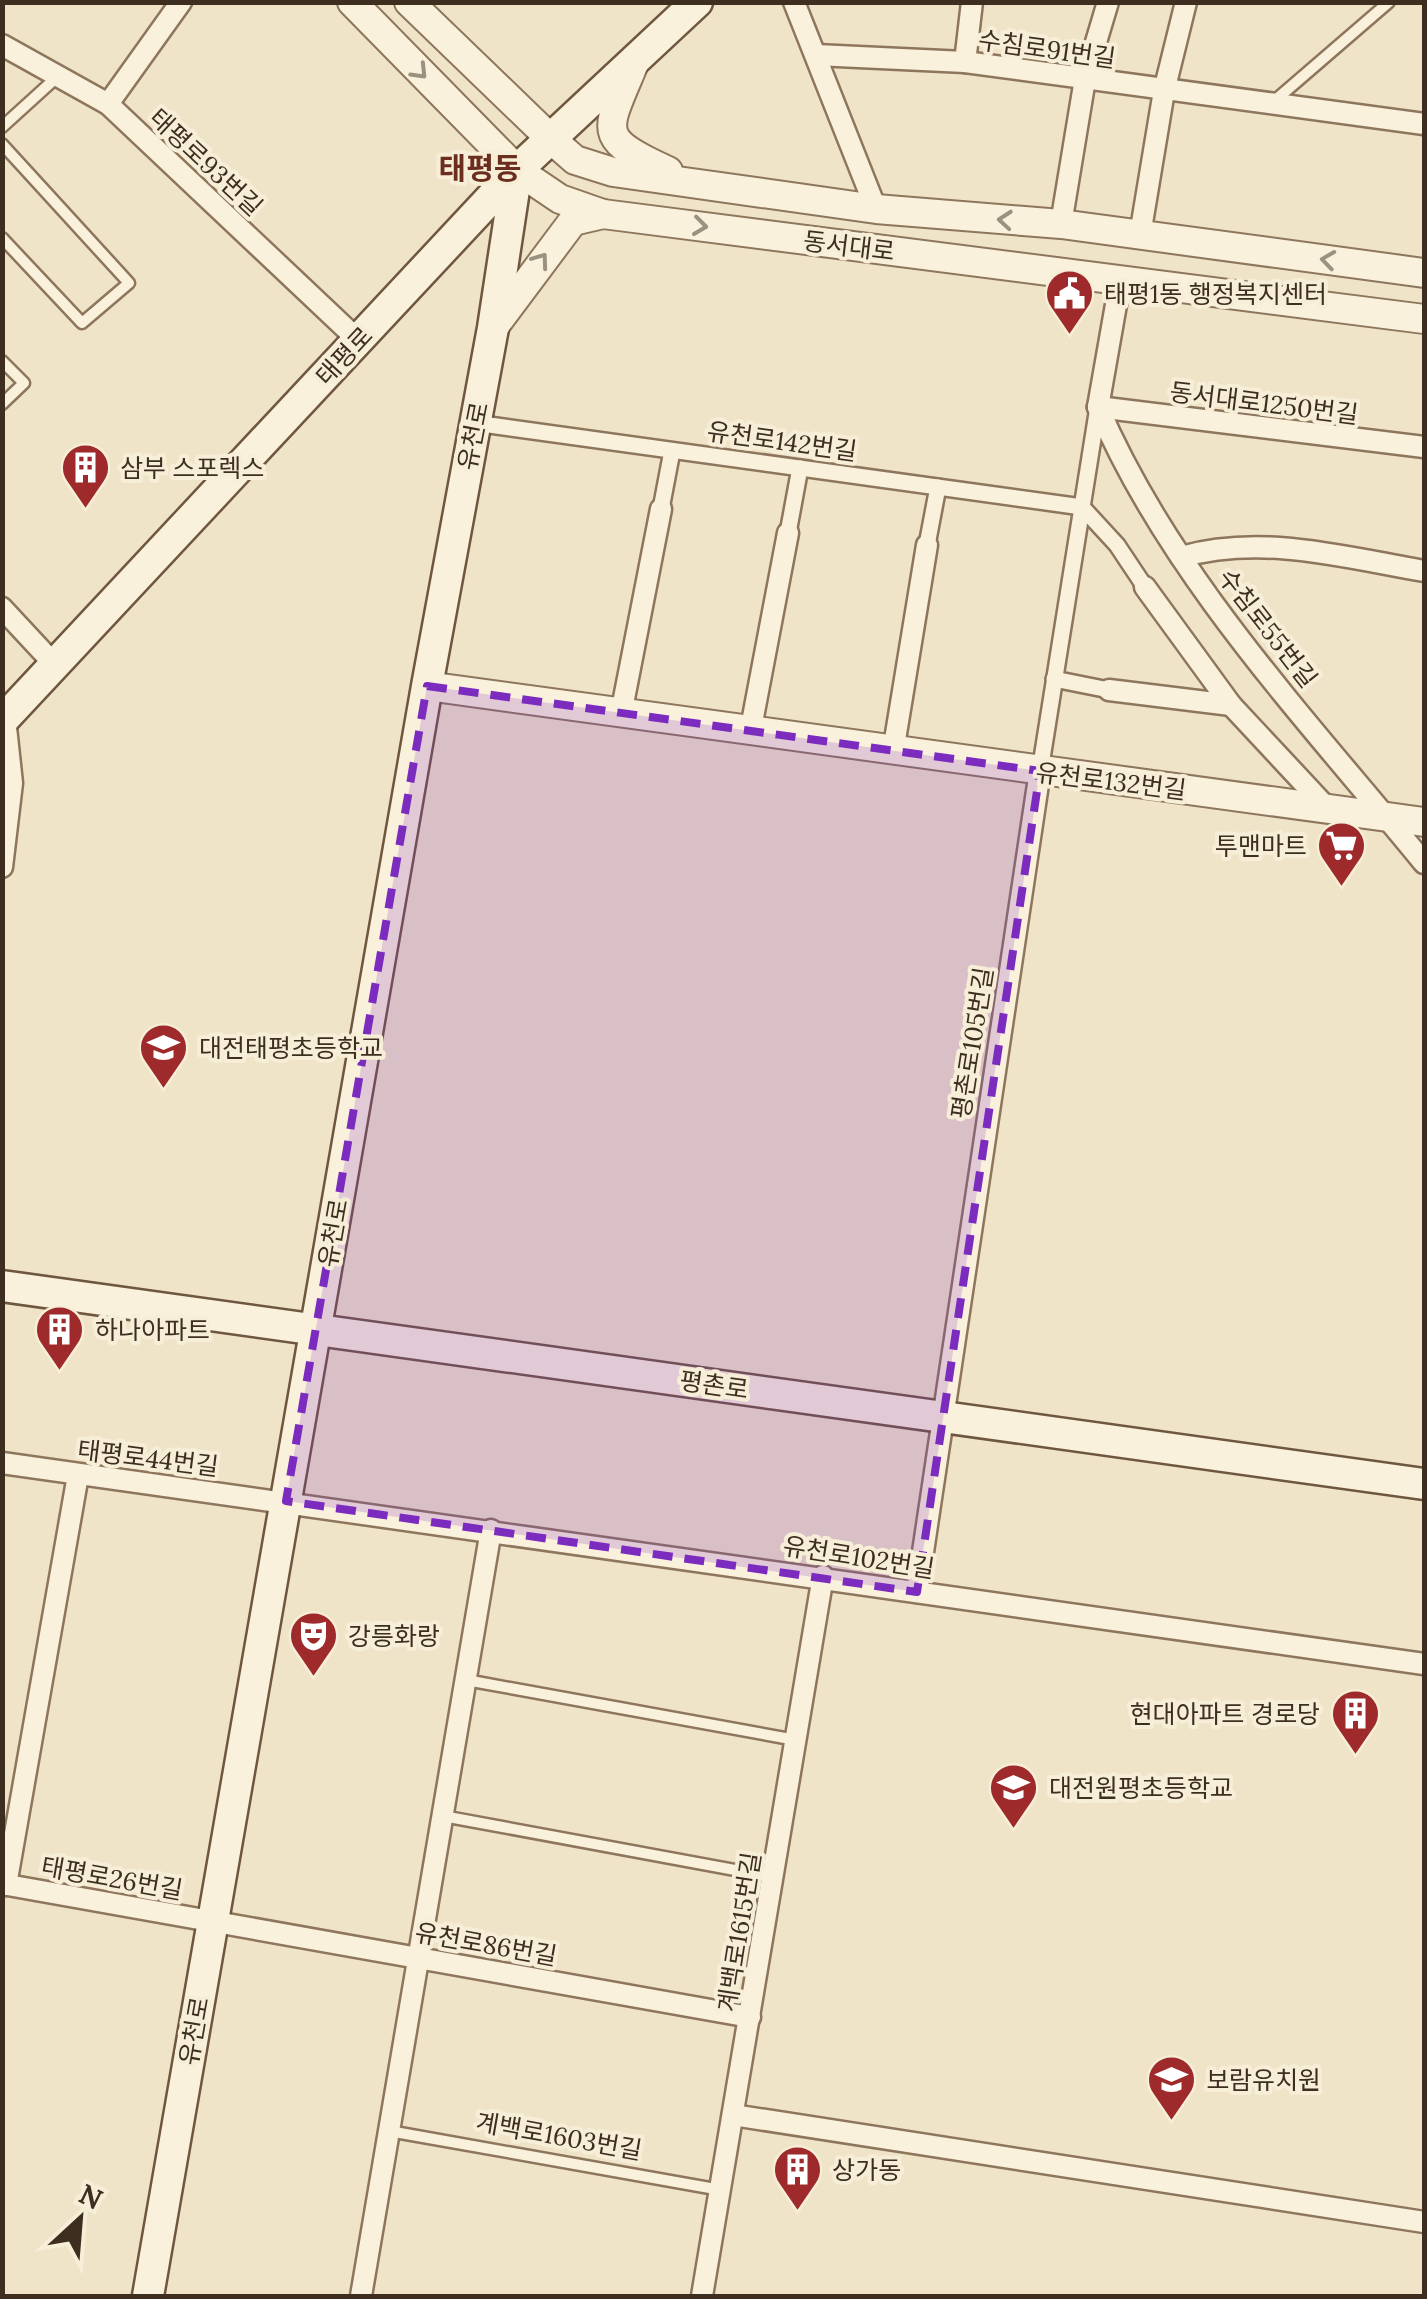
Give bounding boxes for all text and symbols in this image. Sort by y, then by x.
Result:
street label: 수침로91번길 [976,24,1118,74]
one-way arrow [409,61,427,79]
street label: 태평로93번길 [143,101,269,223]
district label: 태평동 [439,149,521,187]
one-way arrow [997,209,1013,231]
one-way arrow [692,215,708,236]
street label: 동서대로 [801,225,897,267]
one-way arrow [1320,250,1336,271]
one-way arrow [529,253,546,271]
public building icon: 태평1동 행정복지센터 [1043,268,1095,336]
place label: 태평1동 행정복지센터 [1104,278,1327,310]
street label: 태평로 [309,320,379,392]
street label: 동서대로1250번길 [1168,376,1360,430]
street label: 유천로 [451,399,495,473]
street label: 유천로142번길 [705,415,859,467]
building icon: 삼부 스포렉스 [59,442,111,510]
place label: 삼부 스포렉스 [120,452,265,484]
street label: 수침로55번길 [1212,562,1324,694]
street label: 유천로132번길 [1034,756,1188,806]
supermarket icon: 투맨마트 [1316,820,1368,888]
place label: 투맨마트 [1215,830,1307,862]
street label: 평촌로105번길 [944,965,1000,1121]
school or university icon: 대전태평초등학교 [138,1022,190,1090]
place label: 대전태평초등학교 [199,1032,383,1064]
street label: 유천로 [311,1196,355,1270]
building icon: 하나아파트 [34,1304,86,1372]
place label: 하나아파트 [95,1314,210,1346]
street label: 평촌로 [678,1364,750,1406]
street label: 태평로44번길 [76,1433,220,1483]
street label: 유천로102번길 [781,1529,937,1585]
theatre icon: 강릉화랑 [287,1610,339,1678]
place label: 강릉화랑 [348,1620,440,1652]
building icon: 현대아파트 경로당 [1329,1688,1381,1756]
place label: 현대아파트 경로당 [1129,1698,1320,1730]
school or university icon: 대전원평초등학교 [988,1762,1040,1830]
place label: 대전원평초등학교 [1049,1772,1233,1804]
street label: 태평로26번길 [39,1850,185,1906]
street label: 계백로1615번길 [711,1850,767,2014]
street label: 유천로86번길 [413,1916,559,1972]
street label: 유천로 [172,1994,216,2068]
school or university icon: 보람유치원 [1145,2054,1197,2122]
place label: 보람유치원 [1206,2064,1321,2096]
street label: 계백로1603번길 [473,2106,645,2166]
building icon: 상가동 [771,2144,823,2212]
place label: 상가동 [832,2154,901,2186]
north arrow [30,2169,130,2269]
text: N [73,2176,109,2217]

